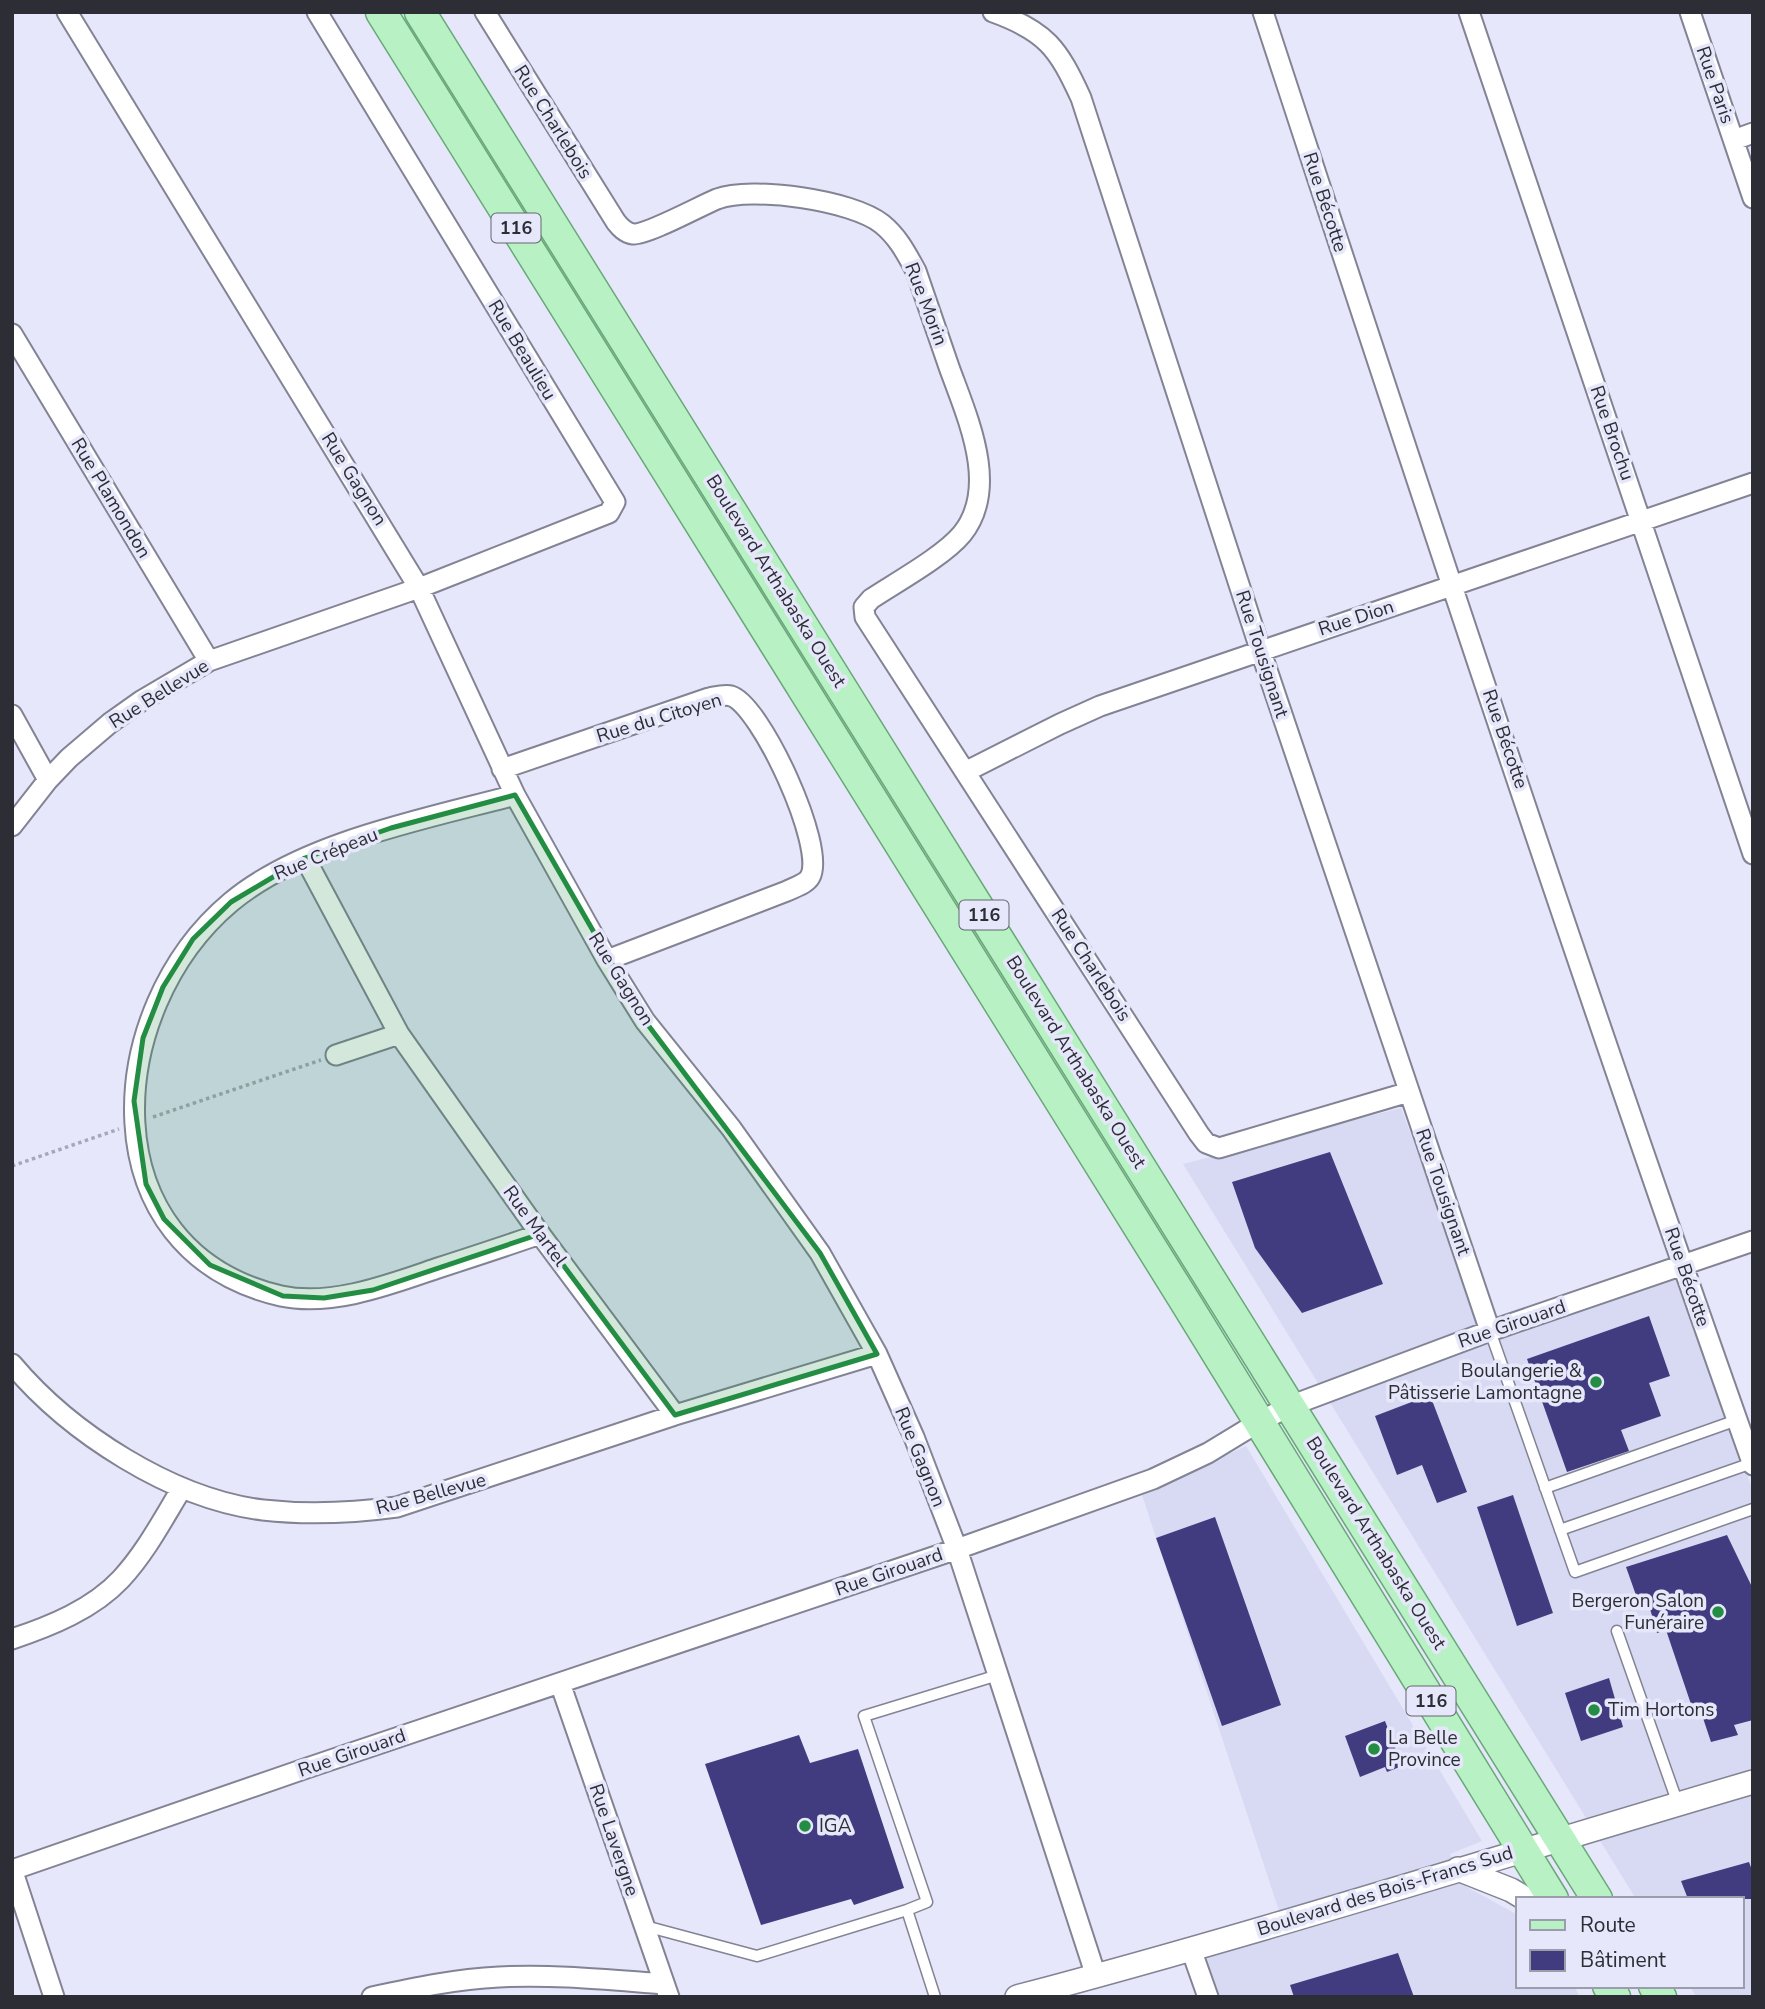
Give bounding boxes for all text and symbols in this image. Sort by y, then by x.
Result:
street label: Rue Paris [1690,43,1740,127]
street label: Rue Charlebois [508,60,598,184]
street label: Rue Bécotte [1297,149,1353,255]
road number: 116 [491,213,540,242]
street label: Rue Morin [898,259,954,349]
street label: Rue Beaulieu [482,295,562,405]
street label: Rue Brochu [1584,382,1640,484]
street label: Rue Gagnon [315,427,393,531]
street label: Rue Plamondon [65,433,157,563]
street label: Boulevard Arthabaska Ouest [700,470,852,693]
street label: Rue Tousignant [1229,587,1295,721]
street label: Rue Dion [1315,594,1397,642]
street label: Rue Bellevue [104,653,214,735]
street label: Rue Bécotte [1476,686,1534,792]
street label: Rue du Citoyen [593,687,725,749]
street label: Rue Crépeau [270,821,382,887]
road number: 116 [960,900,1009,930]
street label: Rue Charlebois [1045,904,1137,1026]
street label: Rue Gagnon [582,927,660,1031]
street label: Boulevard Arthabaska Ouest [1000,951,1152,1174]
street label: Rue Tousignant [1409,1125,1477,1259]
street label: Rue Martel [497,1180,573,1272]
street label: Rue Bécotte [1658,1224,1716,1330]
street label: Rue Girouard [1455,1293,1569,1355]
place label: Boulangerie & Pâtisserie Lamontagne [1388,1358,1582,1406]
marker: Boulangerie & Pâtisserie Lamontagne [1588,1374,1604,1390]
street label: Rue Gagnon [888,1403,952,1511]
street label: Boulevard Arthabaska Ouest [1300,1432,1452,1655]
street label: Rue Bellevue [373,1467,489,1521]
street label: Rue Girouard [832,1541,946,1603]
place label: Bergeron Salon Funéraire [1572,1588,1704,1636]
marker: Bergeron Salon Funéraire [1710,1604,1726,1620]
road number: 116 [1406,1686,1456,1716]
place label: Tim Hortons [1608,1697,1714,1723]
marker: Tim Hortons [1586,1702,1602,1718]
street label: Rue Girouard [295,1722,409,1784]
place label: La Belle Province [1388,1725,1461,1773]
marker: La Belle Province [1366,1741,1382,1757]
street label: Rue Lavergne [583,1780,645,1900]
place label: IGA [819,1813,852,1839]
marker: IGA [797,1818,813,1834]
street label: Boulevard des Bois-Francs Sud [1254,1840,1516,1942]
legend [1516,1897,1744,1988]
text: Route [1580,1911,1636,1939]
text: Bâtiment [1580,1946,1667,1974]

